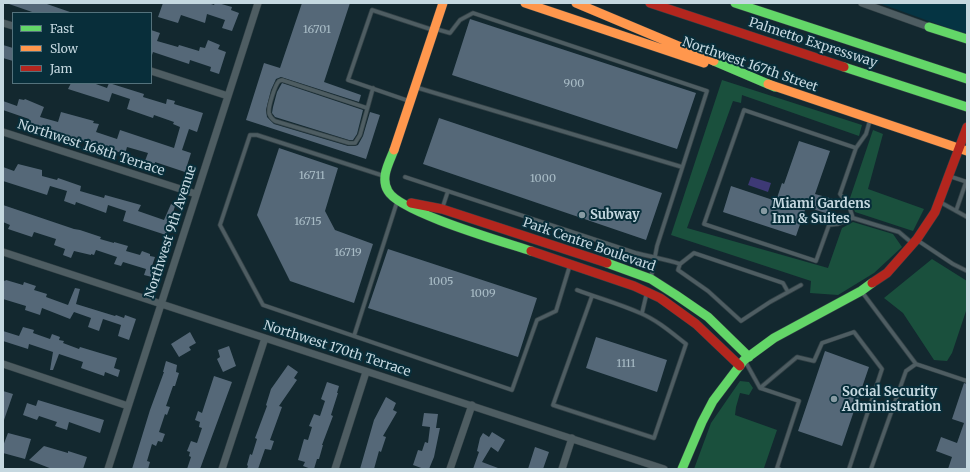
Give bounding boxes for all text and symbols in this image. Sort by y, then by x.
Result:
legend [12,12,152,84]
street label: Palmetto Expressway [747,15,879,71]
text: Fast [50,21,74,36]
house number: 16701 [303,23,331,37]
street label: Northwest 167th Street [680,34,820,96]
text: Slow [50,41,78,56]
text: Jam [50,61,72,76]
house number: 900 [564,77,584,91]
street label: Northwest 168th Terrace [15,117,167,179]
street label: Northwest 9th Avenue [142,163,200,301]
house number: 16711 [299,169,325,183]
house number: 1000 [530,172,556,186]
place label: Miami Gardens Inn & Suites [772,196,870,227]
marker: Miami Gardens Inn & Suites [759,206,769,216]
place label: Subway [590,207,640,223]
marker: Subway [577,210,587,220]
house number: 16715 [294,215,322,229]
street label: Park Centre Boulevard [521,215,657,275]
house number: 16719 [334,246,362,260]
house number: 1005 [429,275,453,289]
house number: 1009 [470,287,496,301]
street label: Northwest 170th Terrace [262,318,412,380]
house number: 1111 [617,357,635,371]
place label: Social Security Administration [842,384,941,415]
marker: Social Security Administration [829,394,839,404]

